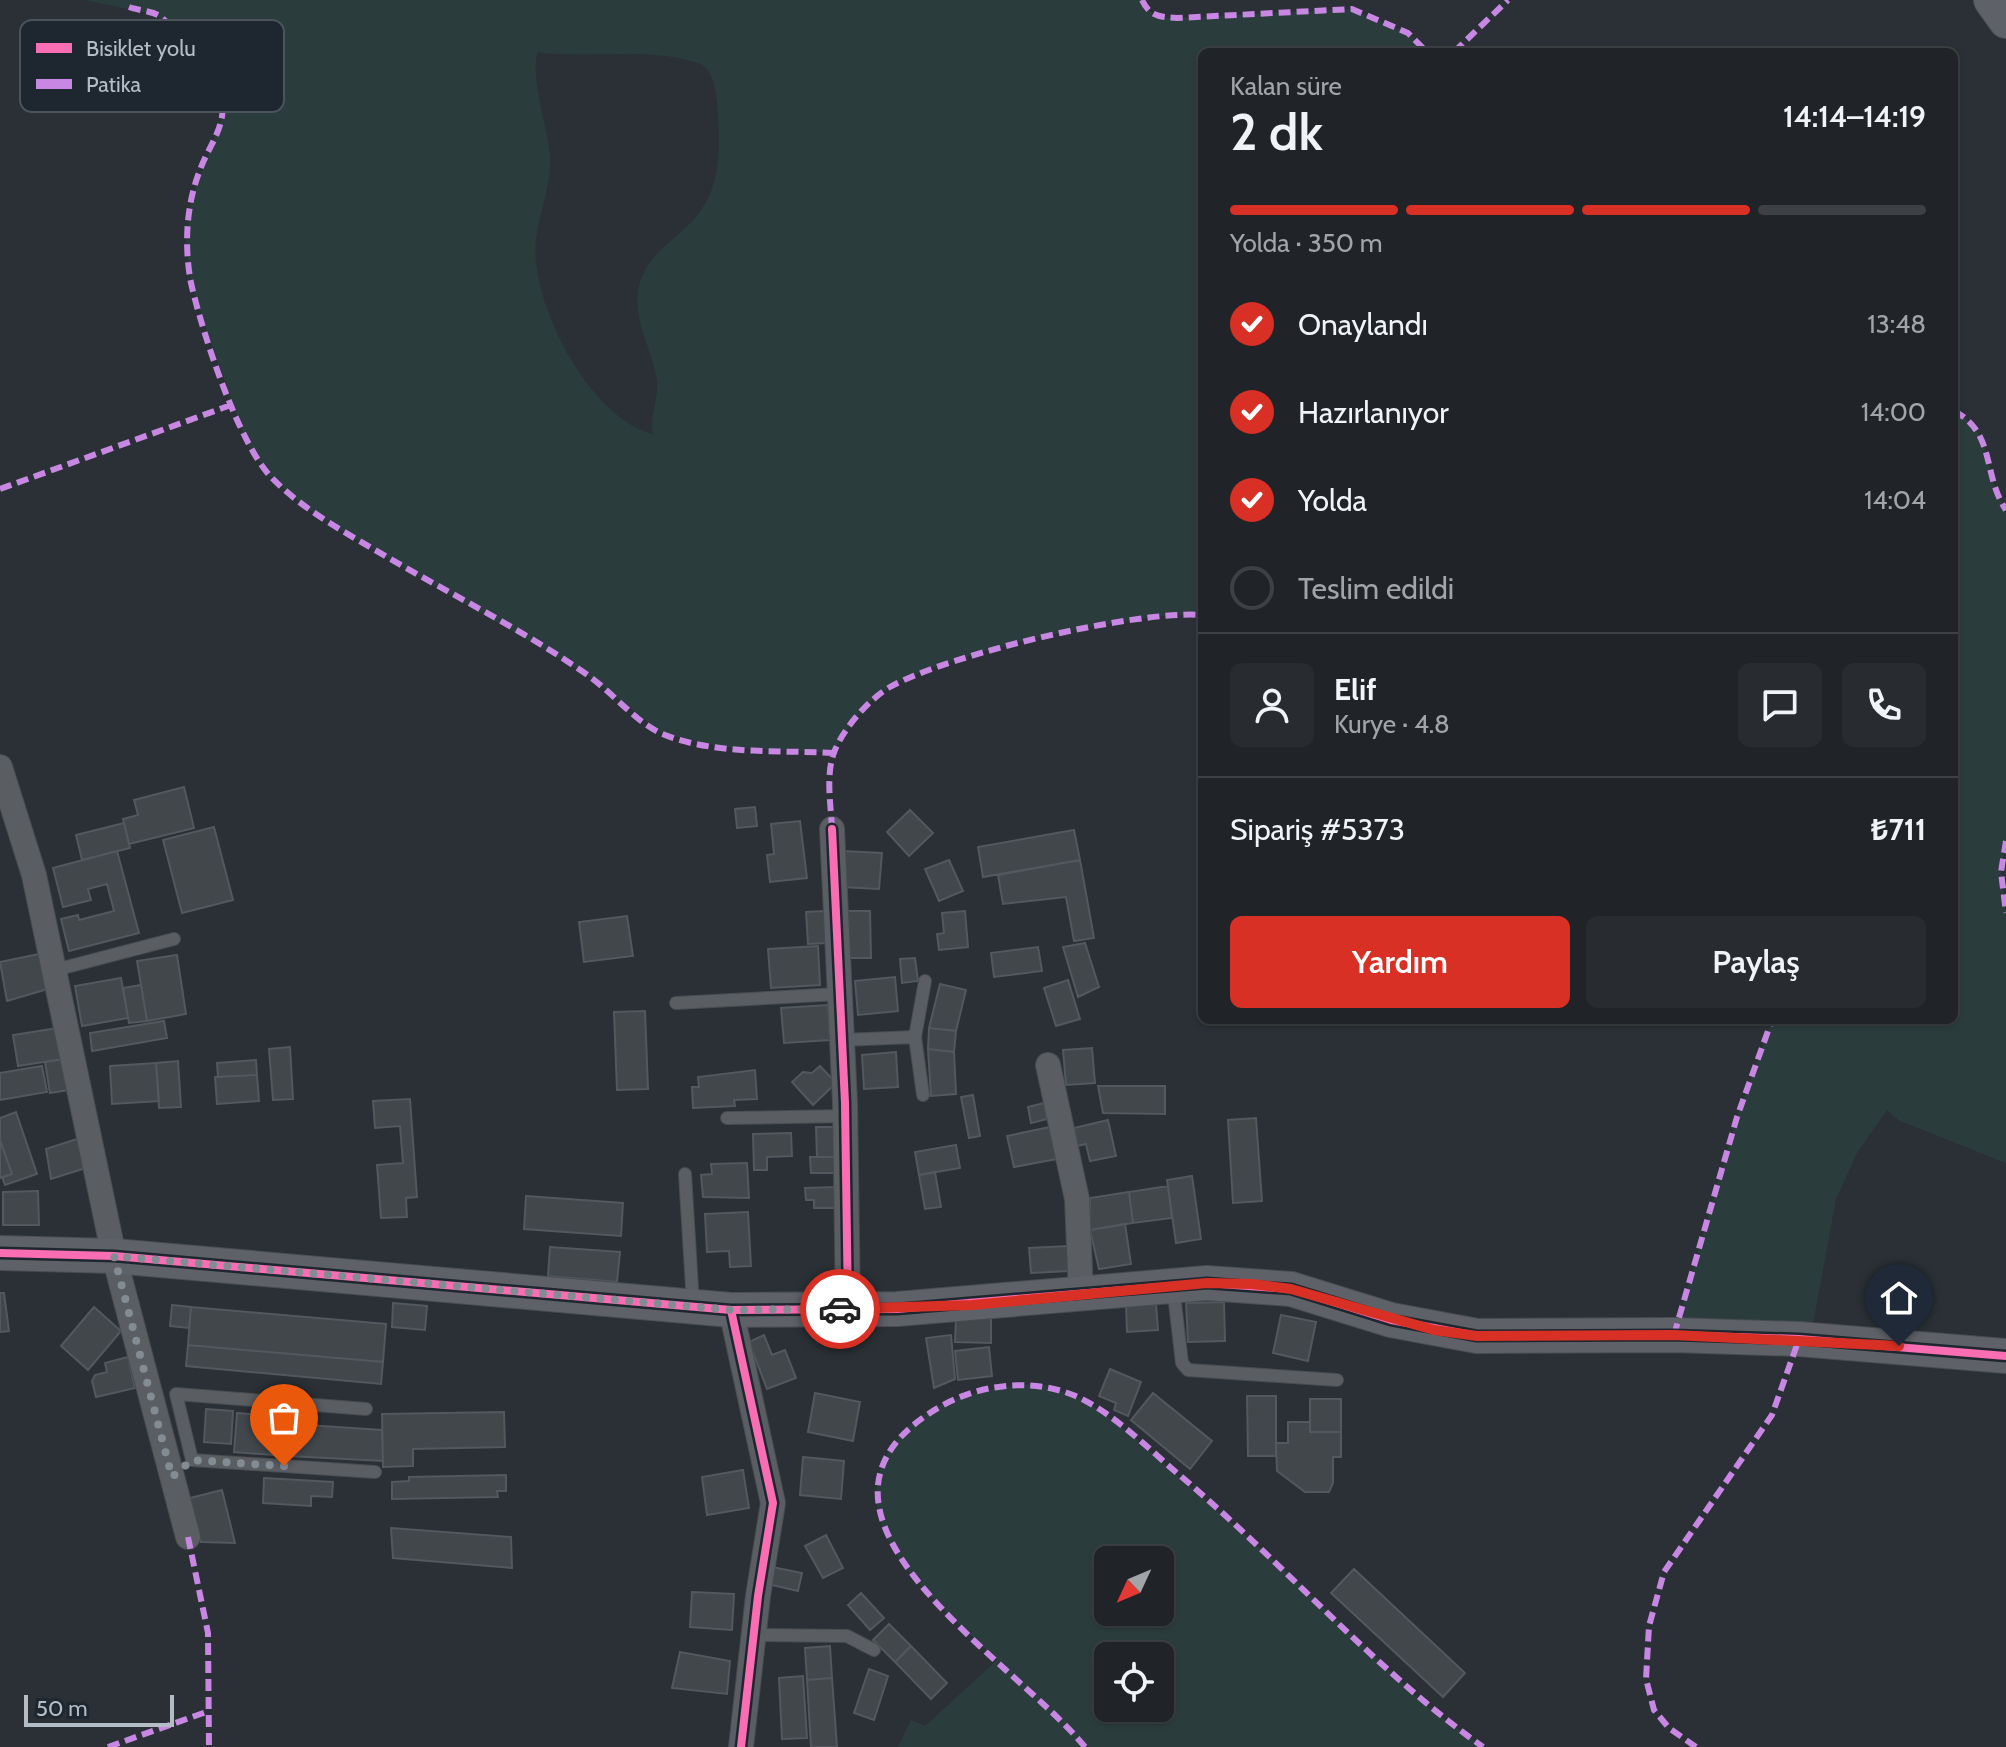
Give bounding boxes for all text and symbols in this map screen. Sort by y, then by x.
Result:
legend [20,20,284,112]
text: Bisiklet yolu [86,35,196,62]
text: Kalan süre [1230,70,1342,102]
text: Patika [86,71,141,98]
text: 14:14–14:19 [1783,98,1926,135]
text: 2 dk [1230,100,1323,163]
text: Yolda · 350 m [1230,227,1383,259]
icon: check [1230,302,1274,346]
text: Onaylandı [1298,306,1428,343]
text: 13:48 [1867,308,1926,340]
icon: check [1230,390,1274,434]
text: Hazırlanıyor [1298,394,1449,431]
text: 14:00 [1861,396,1926,428]
icon: check [1230,478,1274,522]
text: Yolda [1298,482,1367,519]
text: 14:04 [1864,484,1926,516]
text: Teslim edildi [1298,570,1454,607]
button: person [1230,663,1314,747]
button: chat [1738,663,1822,747]
button: phone [1842,663,1926,747]
text: Elif [1334,671,1376,708]
text: Kurye · 4.8 [1334,708,1450,740]
text: Sipariş #5373 [1230,811,1405,848]
text: ₺711 [1871,811,1926,848]
button: Yardım [1230,916,1570,1008]
button: Paylaş [1586,916,1926,1008]
pin [1865,1264,1933,1346]
courier [800,1269,880,1349]
icon: home [1877,1276,1921,1320]
icon: car [818,1287,862,1331]
pin [250,1384,318,1466]
icon: bag [262,1396,306,1440]
north arrow [1094,1546,1174,1626]
map controls [1094,1546,1174,1722]
button: locate [1094,1642,1174,1722]
scale bar [24,1691,174,1727]
text: 50 m [36,1695,88,1722]

